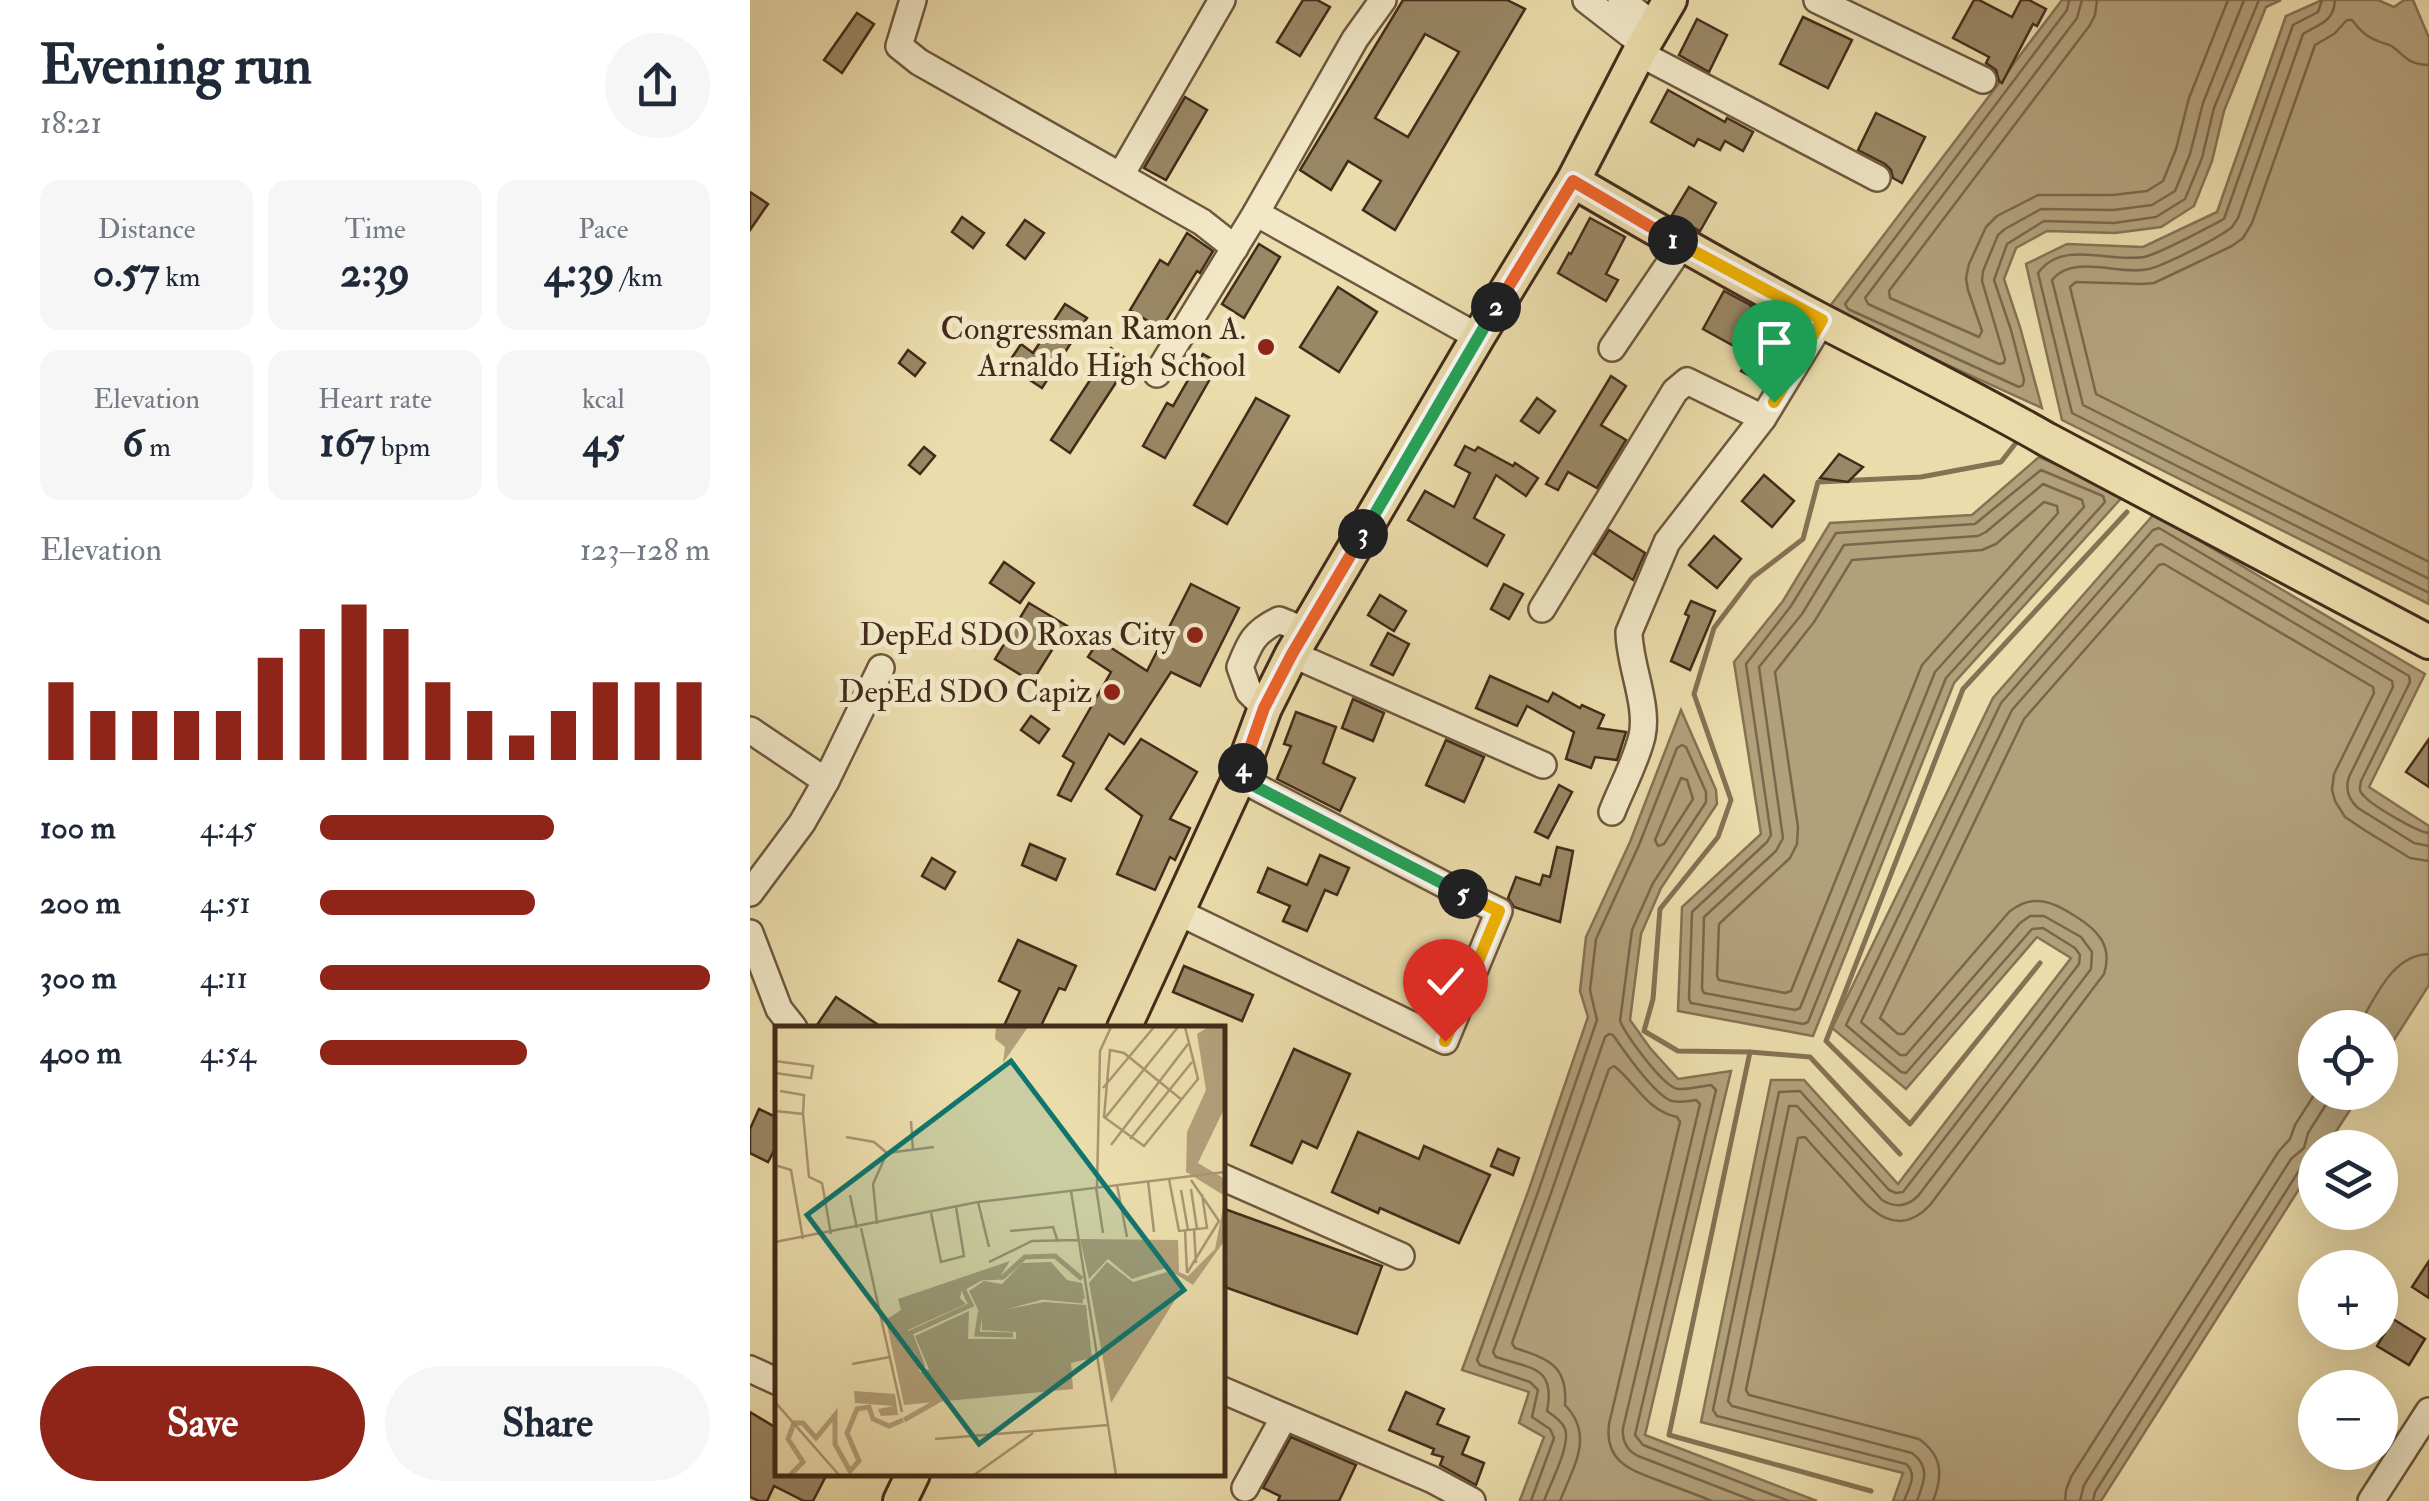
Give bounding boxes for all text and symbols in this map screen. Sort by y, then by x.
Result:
text: Evening run [40,31,312,100]
button: share [605,33,710,138]
text: 18:21 [40,103,102,143]
text: Distance [98,212,196,247]
text: Time [344,212,406,247]
text: Pace [578,212,628,247]
pin: 1 [1648,215,1698,265]
text: 1 [1668,222,1678,257]
text: 0.57 [93,247,160,299]
text: 2:39 [340,247,410,299]
text: 4:39 [544,247,615,299]
text: km [160,260,201,295]
text: /km [615,260,663,295]
pin: 2 [1471,282,1521,332]
text: 2 [1489,289,1503,324]
pin [1732,300,1817,403]
place label: Congressman Ramon A. Arnaldo High School [941,309,1246,386]
icon: arrive [1747,315,1802,370]
marker: Congressman Ramon A. Arnaldo High School [1255,336,1277,358]
text: Elevation [93,382,200,417]
text: Heart rate [318,382,432,417]
text: kcal [582,382,625,417]
text: 6 [122,417,143,469]
text: 167 [320,417,375,469]
text: 45 [583,417,624,469]
text: m [143,430,171,465]
text: bpm [375,430,430,465]
pin: 3 [1338,509,1388,559]
text: 3 [1358,516,1368,551]
text: Elevation [40,530,162,570]
text: 123–128 m [580,530,710,570]
place label: DepEd SDO Roxas City [859,615,1176,655]
marker: DepEd SDO Roxas City [1184,624,1206,646]
place label: DepEd SDO Capiz [838,672,1092,712]
marker: DepEd SDO Capiz [1101,681,1123,703]
pin: 4 [1218,743,1268,793]
text: 4 [1235,750,1251,785]
text: 100 m [40,808,116,848]
text: 4:45 [200,808,256,848]
pin: 5 [1438,869,1488,919]
text: 5 [1457,876,1469,911]
text: 200 m [40,883,121,923]
text: 4:51 [200,883,251,923]
pin [1403,939,1488,1042]
icon: check [1418,954,1473,1009]
text: 300 m [40,958,117,998]
text: 4:11 [200,958,248,998]
map controls [2298,1010,2398,1470]
button: locate [2298,1010,2398,1110]
inset map [775,1026,1225,1476]
text: 400 m [40,1033,122,1073]
text: 4:54 [200,1033,256,1073]
button: layers [2298,1130,2398,1230]
button: + [2298,1250,2398,1350]
button: Save [40,1366,365,1481]
button: Share [385,1366,710,1481]
button: − [2298,1370,2398,1470]

